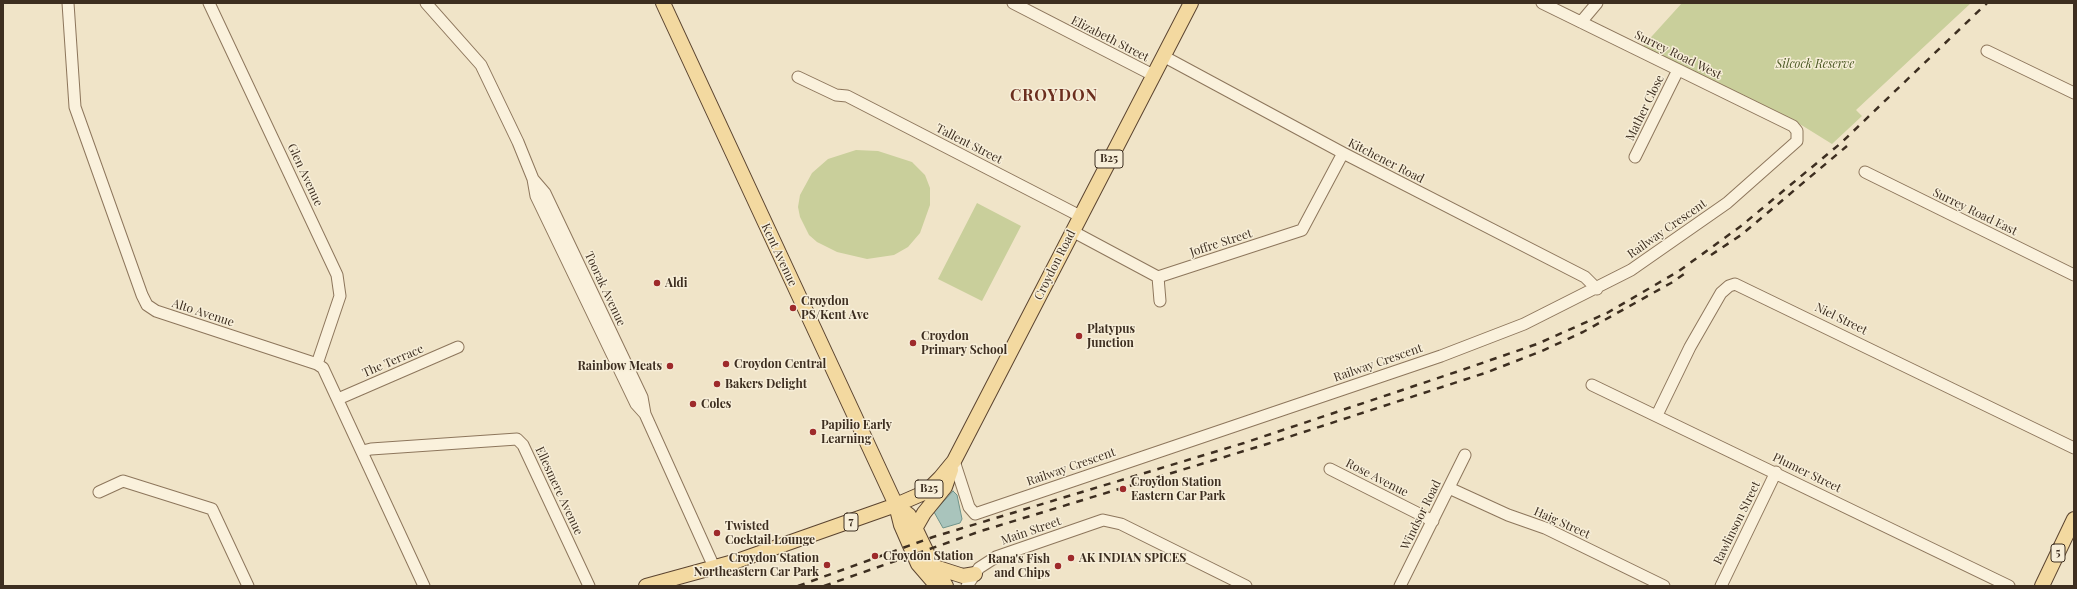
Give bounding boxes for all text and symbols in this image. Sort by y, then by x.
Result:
street label: Elizabeth Street [1069,13,1151,65]
street label: Surrey Road West [1632,28,1724,82]
park label: Silcock Reserve [1776,57,1854,71]
street label: Mather Close [1623,73,1667,143]
district label: CROYDON [1010,86,1098,106]
street label: Tallent Street [933,121,1005,167]
street label: Kitchener Road [1346,136,1426,186]
street label: Glen Avenue [284,141,326,209]
road number: B25 [1095,150,1123,168]
street label: Surrey Road East [1930,185,2020,239]
street label: Railway Crescent [1625,196,1709,262]
street label: Kent Avenue [758,221,800,289]
street label: Joffre Street [1188,226,1254,260]
street label: Croydon Road [1031,228,1079,302]
street label: Toorak Avenue [581,249,629,329]
place label: Aldi [665,276,688,290]
marker: Aldi [652,278,662,288]
place label: Croydon PS/Kent Ave [801,294,869,322]
street label: Alto Avenue [170,296,236,330]
street label: Niel Street [1812,300,1870,338]
marker: Croydon PS/Kent Ave [788,303,798,313]
place label: Platypus Junction [1087,322,1135,350]
place label: Croydon Primary School [921,329,1007,357]
marker: Platypus Junction [1074,331,1084,341]
marker: Croydon Primary School [908,338,918,348]
street label: Railway Crescent [1332,341,1424,385]
street label: The Terrace [360,342,426,380]
place label: Croydon Central [734,357,826,371]
place label: Rainbow Meats [578,359,662,373]
marker: Croydon Central [721,359,731,369]
marker: Rainbow Meats [665,361,675,371]
place label: Bakers Delight [725,377,807,391]
marker: Bakers Delight [712,379,722,389]
place label: Coles [701,397,731,411]
marker: Coles [688,399,698,409]
place label: Papilio Early Learning [821,418,892,446]
marker: Papilio Early Learning [808,427,818,437]
street label: Ellesmere Avenue [532,444,586,538]
street label: Railway Crescent [1025,445,1117,489]
street label: Plumer Street [1770,450,1844,496]
street label: Rose Avenue [1343,456,1411,500]
place label: Croydon Station Eastern Car Park [1131,475,1225,503]
street label: Windsor Road [1398,478,1444,552]
street label: Rawlinson Street [1711,479,1763,567]
road number: B25 [915,480,943,498]
marker: Croydon Station Eastern Car Park [1118,484,1128,494]
street label: Haig Street [1532,504,1592,542]
road number: 7 [844,513,858,531]
street label: Main Street [999,514,1063,548]
place label: Twisted Cocktail Lounge [725,519,815,547]
marker: Twisted Cocktail Lounge [712,528,722,538]
road number: 5 [2051,544,2065,562]
place label: Croydon Station [883,549,973,563]
place label: Croydon Station Northeastern Car Park [694,551,819,579]
marker: Croydon Station [870,551,880,561]
place label: AK INDIAN SPICES [1079,551,1186,565]
place label: Rana's Fish and Chips [988,552,1050,580]
marker: AK INDIAN SPICES [1066,553,1076,563]
marker: Croydon Station Northeastern Car Park [822,560,832,570]
marker: Rana's Fish and Chips [1053,561,1063,571]

